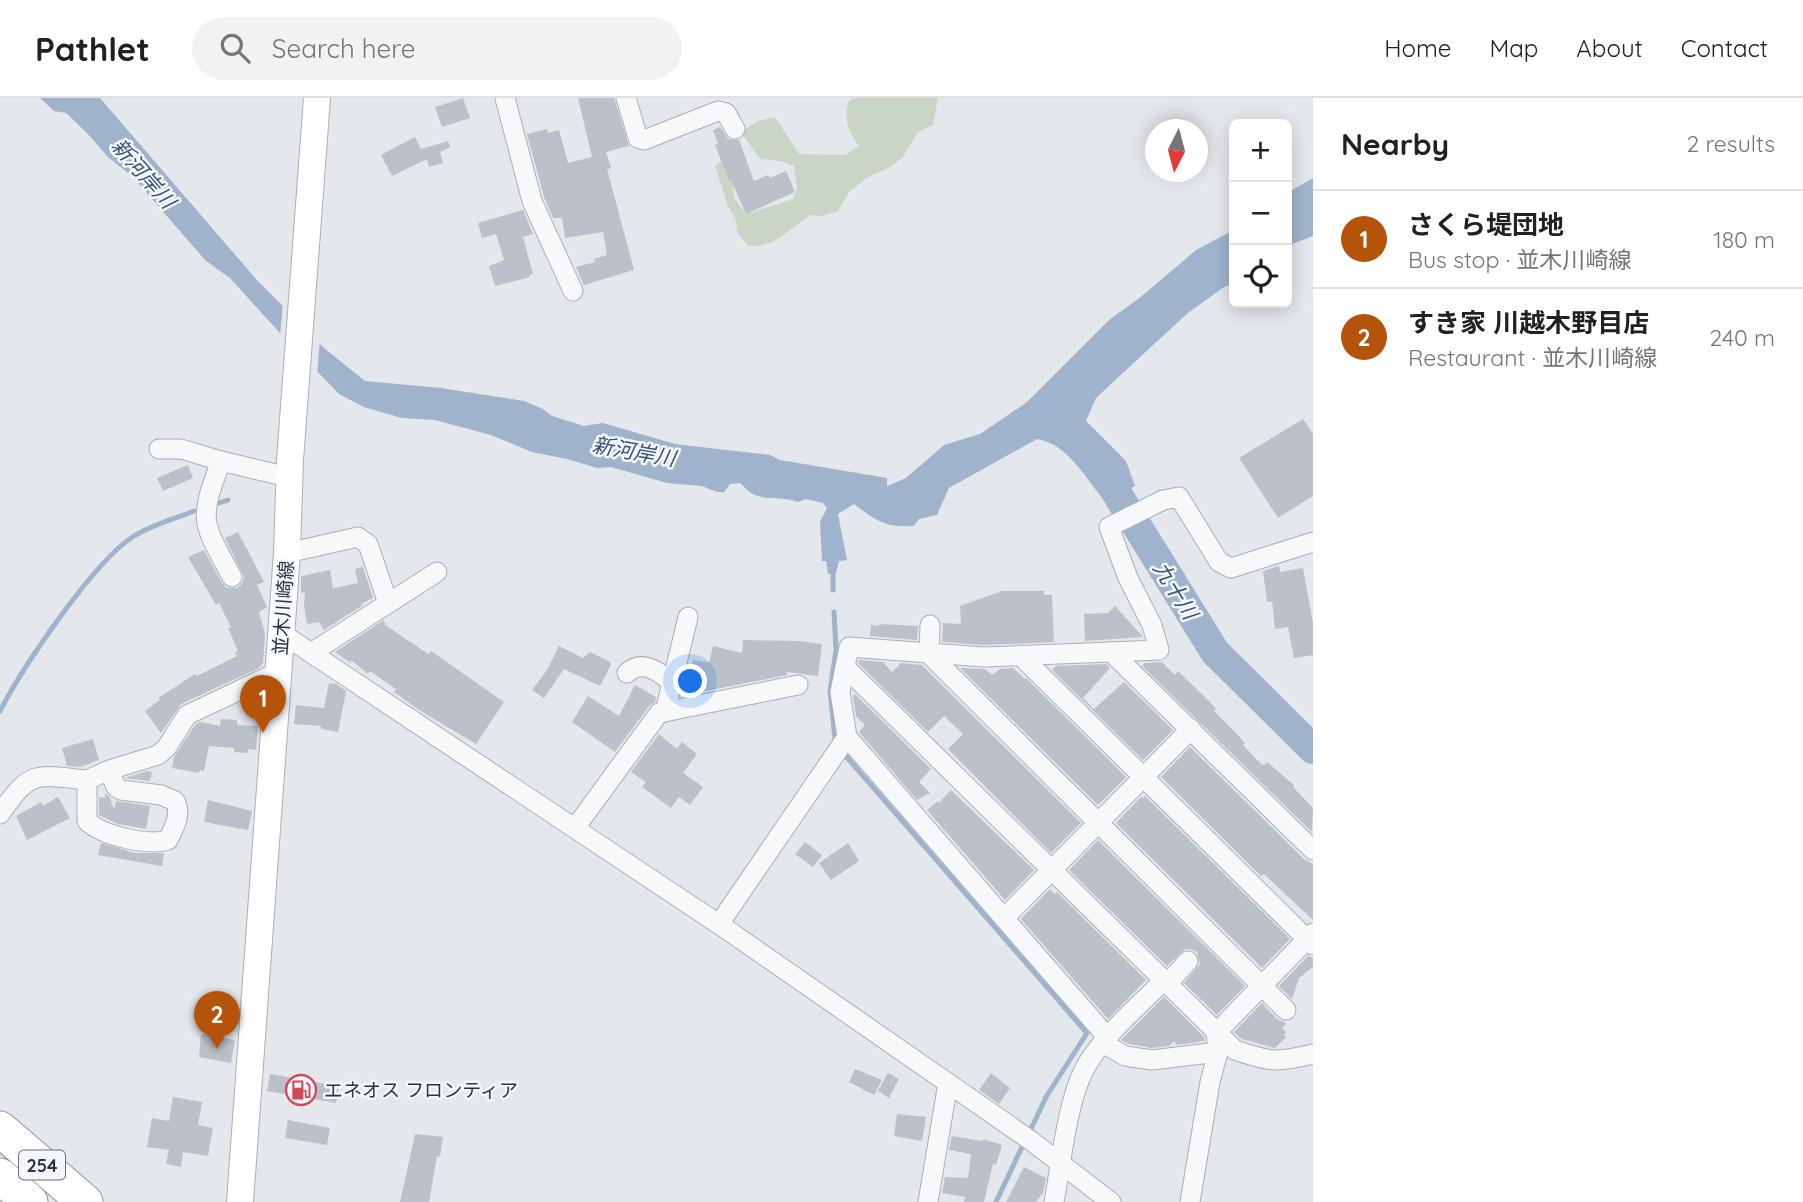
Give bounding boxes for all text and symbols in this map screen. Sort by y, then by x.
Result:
search box [192,17,682,80]
text: Pathlet [35,28,150,69]
icon: search [216,29,254,67]
text: Search here [272,32,415,65]
text: Home [1384,33,1451,63]
text: Map [1489,33,1538,63]
text: About [1576,33,1643,63]
text: Contact [1681,33,1768,63]
north arrow [1145,119,1208,182]
map controls [1229,119,1292,308]
button: + [1229,119,1292,182]
text: Nearby [1341,125,1449,163]
text: 2 results [1686,129,1775,158]
water label: 新河岸川 [107,133,183,215]
button: − [1229,182,1292,245]
text: さくら堤団地 [1408,208,1564,241]
text: 1 [1360,225,1368,254]
text: 180 m [1713,225,1775,254]
button: locate [1229,245,1292,308]
text: Bus stop · 並木川崎線 [1408,245,1631,274]
text: すき家 川越木野目店 [1408,306,1649,339]
text: 2 [1357,323,1371,352]
text: 240 m [1710,323,1775,352]
text: Restaurant · 並木川崎線 [1408,343,1657,372]
water label: 新河岸川 [590,431,680,471]
water label: 九十川 [1148,556,1205,625]
street label: 並木川崎線 [268,560,298,656]
your location [673,664,707,698]
pin: 1 [240,675,286,733]
pin: 2 [194,991,240,1049]
fuel station icon: エネオス フロンティア [284,1073,318,1107]
place label: エネオス フロンティア [324,1078,518,1102]
road number: 254 [19,1150,65,1180]

